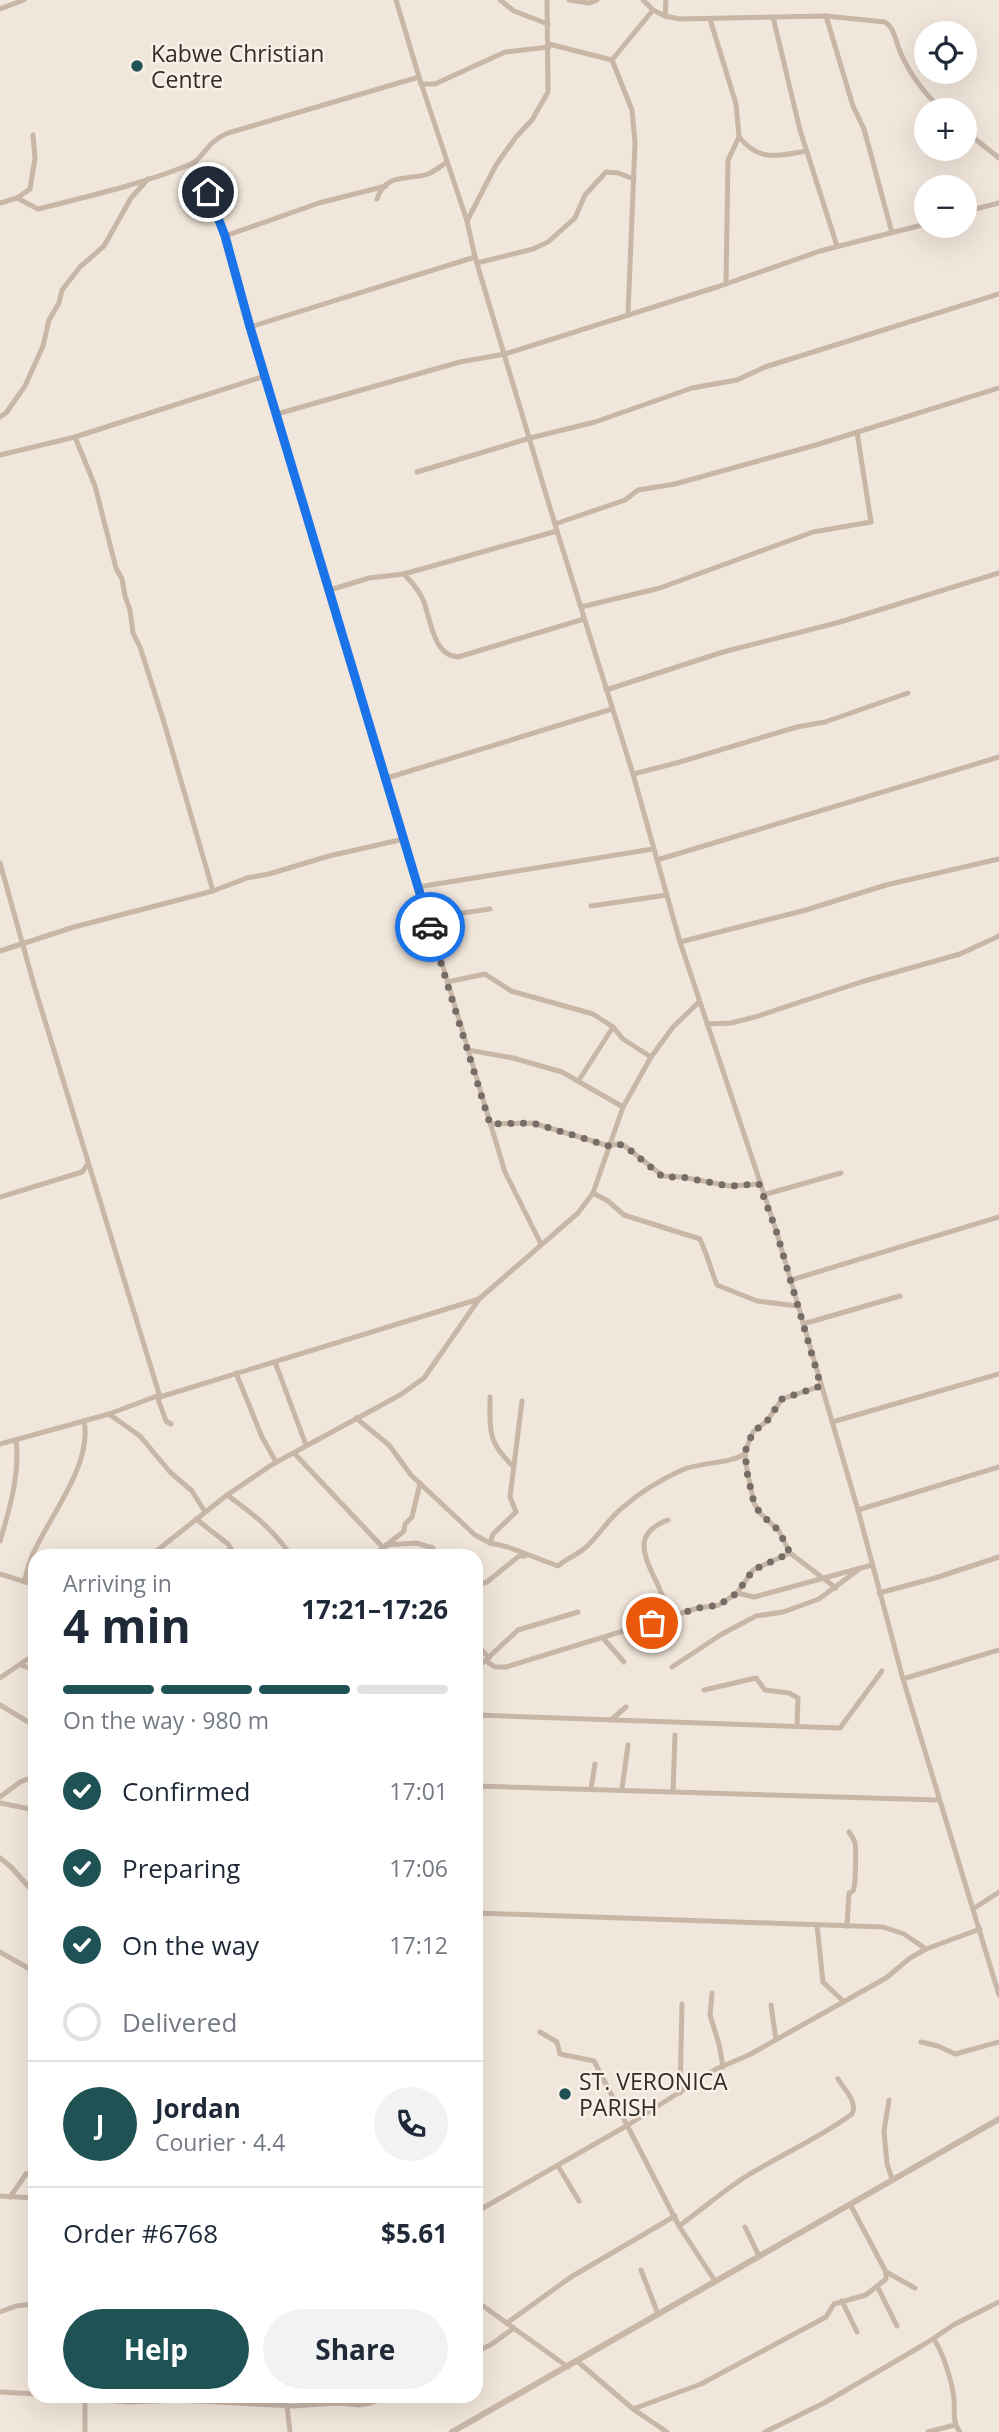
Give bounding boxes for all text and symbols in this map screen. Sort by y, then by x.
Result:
map controls [914,21,977,238]
button: locate [914,21,977,84]
place label: Kabwe Christian Centre [151,37,324,95]
marker: Kabwe Christian Centre [129,58,145,74]
button: + [914,98,977,161]
pin [178,162,238,222]
icon: home [189,173,227,211]
button: − [914,175,977,238]
courier [395,892,465,962]
icon: car [411,908,449,946]
text: Arriving in [63,1567,172,1599]
text: 17:21–17:26 [301,1591,448,1627]
pin [622,1593,682,1653]
text: 4 min [63,1594,191,1656]
icon: bag [633,1604,671,1642]
text: On the way · 980 m [63,1704,269,1736]
icon: check [63,1772,101,1810]
text: Confirmed [122,1773,250,1809]
text: 17:01 [389,1775,448,1807]
icon: check [63,1849,101,1887]
text: Preparing [122,1850,240,1886]
text: 17:06 [389,1852,448,1884]
icon: check [63,1926,101,1964]
text: On the way [122,1927,259,1963]
text: 17:12 [389,1929,448,1961]
text: Delivered [122,2004,237,2040]
place label: ST. VERONICA PARISH [579,2065,728,2123]
marker: ST. VERONICA PARISH [557,2086,573,2102]
button: phone [374,2087,448,2161]
text: Jordan [155,2090,241,2126]
text: J [96,2106,104,2142]
text: Courier · 4.4 [155,2126,285,2158]
text: Order #6768 [63,2215,218,2251]
text: $5.61 [381,2215,448,2251]
button: Help [63,2309,249,2389]
button: Share [263,2309,448,2389]

